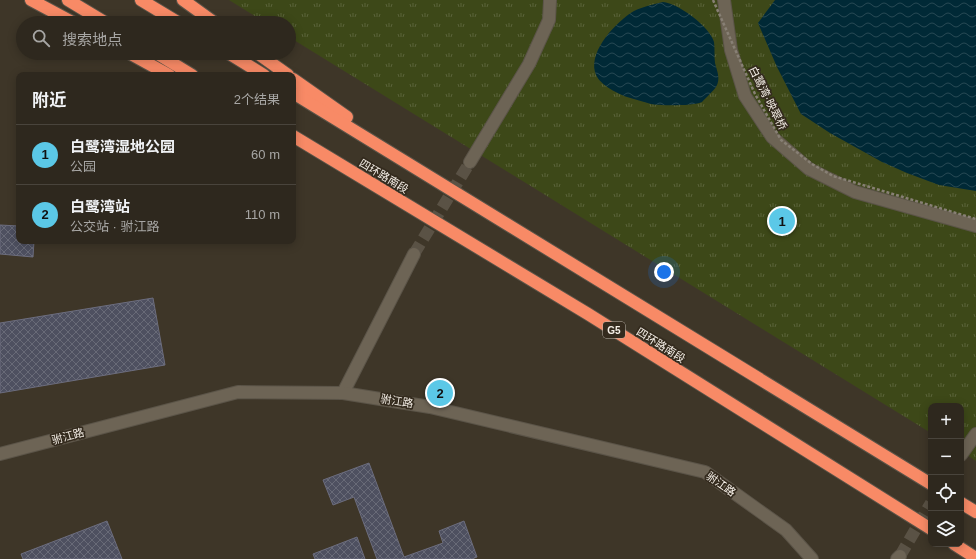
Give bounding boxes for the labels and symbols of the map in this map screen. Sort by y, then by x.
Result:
street label: 白鹭湾·映翠桥 [747,64,789,132]
street label: 四环路南段 [357,157,411,195]
pin: 1 [769,206,795,236]
your location [654,262,674,282]
road number: G5 [603,322,625,338]
street label: 四环路南段 [634,325,688,365]
pin: 2 [427,378,453,408]
street label: 驸江路 [380,392,414,410]
street label: 驸江路 [51,426,85,446]
street label: 驸江路 [704,470,738,498]

